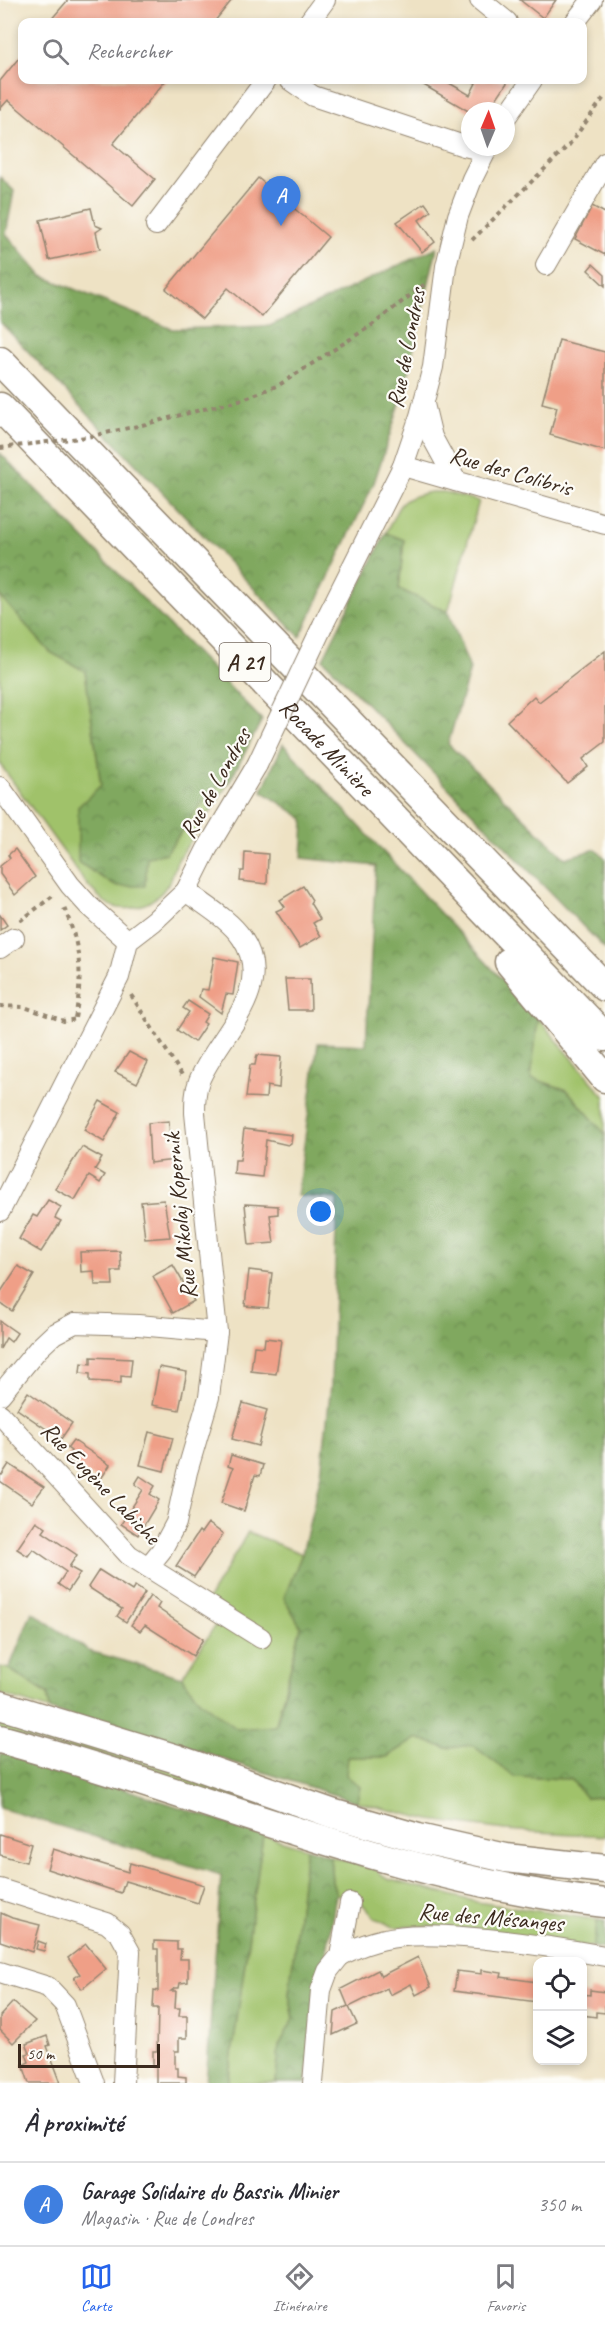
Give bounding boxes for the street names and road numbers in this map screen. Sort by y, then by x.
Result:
street label: Rue de Londres [380,284,433,410]
street label: Rue des Colibris [446,439,577,503]
road number: A 21 [220,643,270,681]
street label: Rocade Minière [273,692,382,804]
street label: Rue de Londres [172,721,258,843]
street label: Rue Mikolaj Kopernik [156,1129,204,1301]
street label: Rue Eugène Labiche [35,1415,169,1552]
street label: Rue des Mésanges [417,1896,567,1939]

